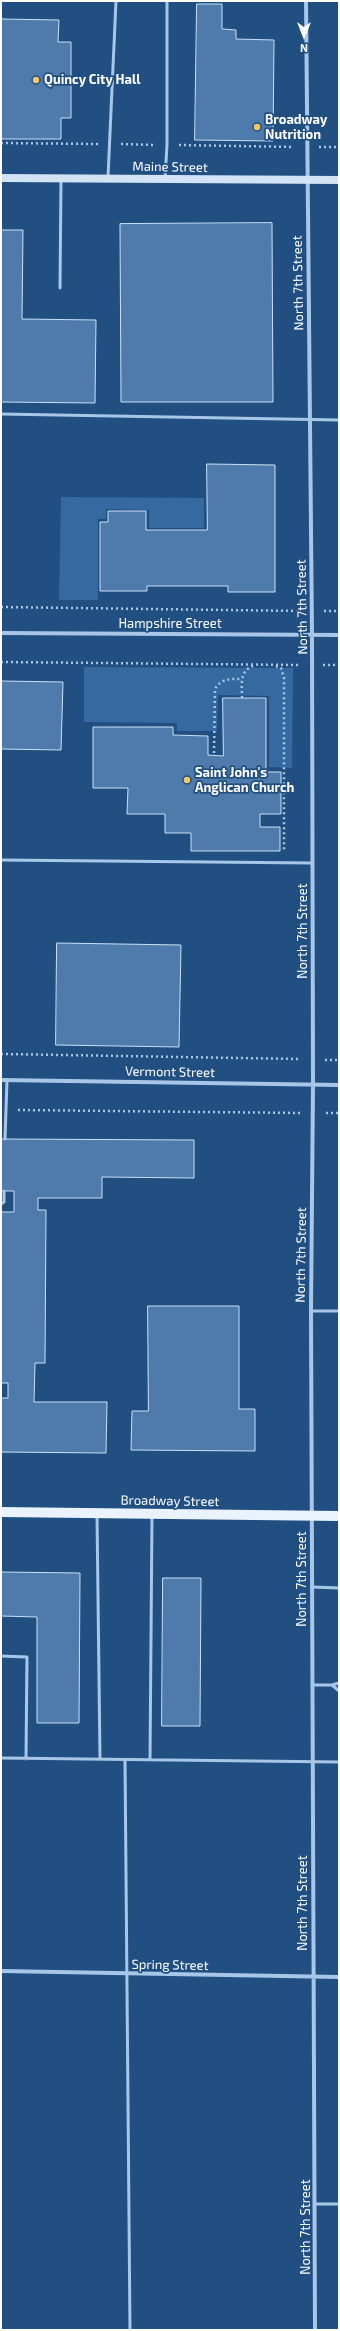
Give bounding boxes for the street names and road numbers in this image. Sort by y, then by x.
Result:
street label: Maine Street [132,159,208,175]
street label: North 7th Street [289,235,307,331]
street label: North 7th Street [293,559,311,655]
street label: Hampshire Street [118,616,222,632]
street label: North 7th Street [295,883,311,979]
street label: Vermont Street [125,1063,215,1081]
street label: North 7th Street [292,1207,310,1303]
street label: Broadway Street [120,1492,220,1510]
street label: North 7th Street [294,1531,310,1627]
street label: North 7th Street [295,1855,311,1951]
street label: Spring Street [131,1957,209,1973]
street label: North 7th Street [298,2179,314,2275]

